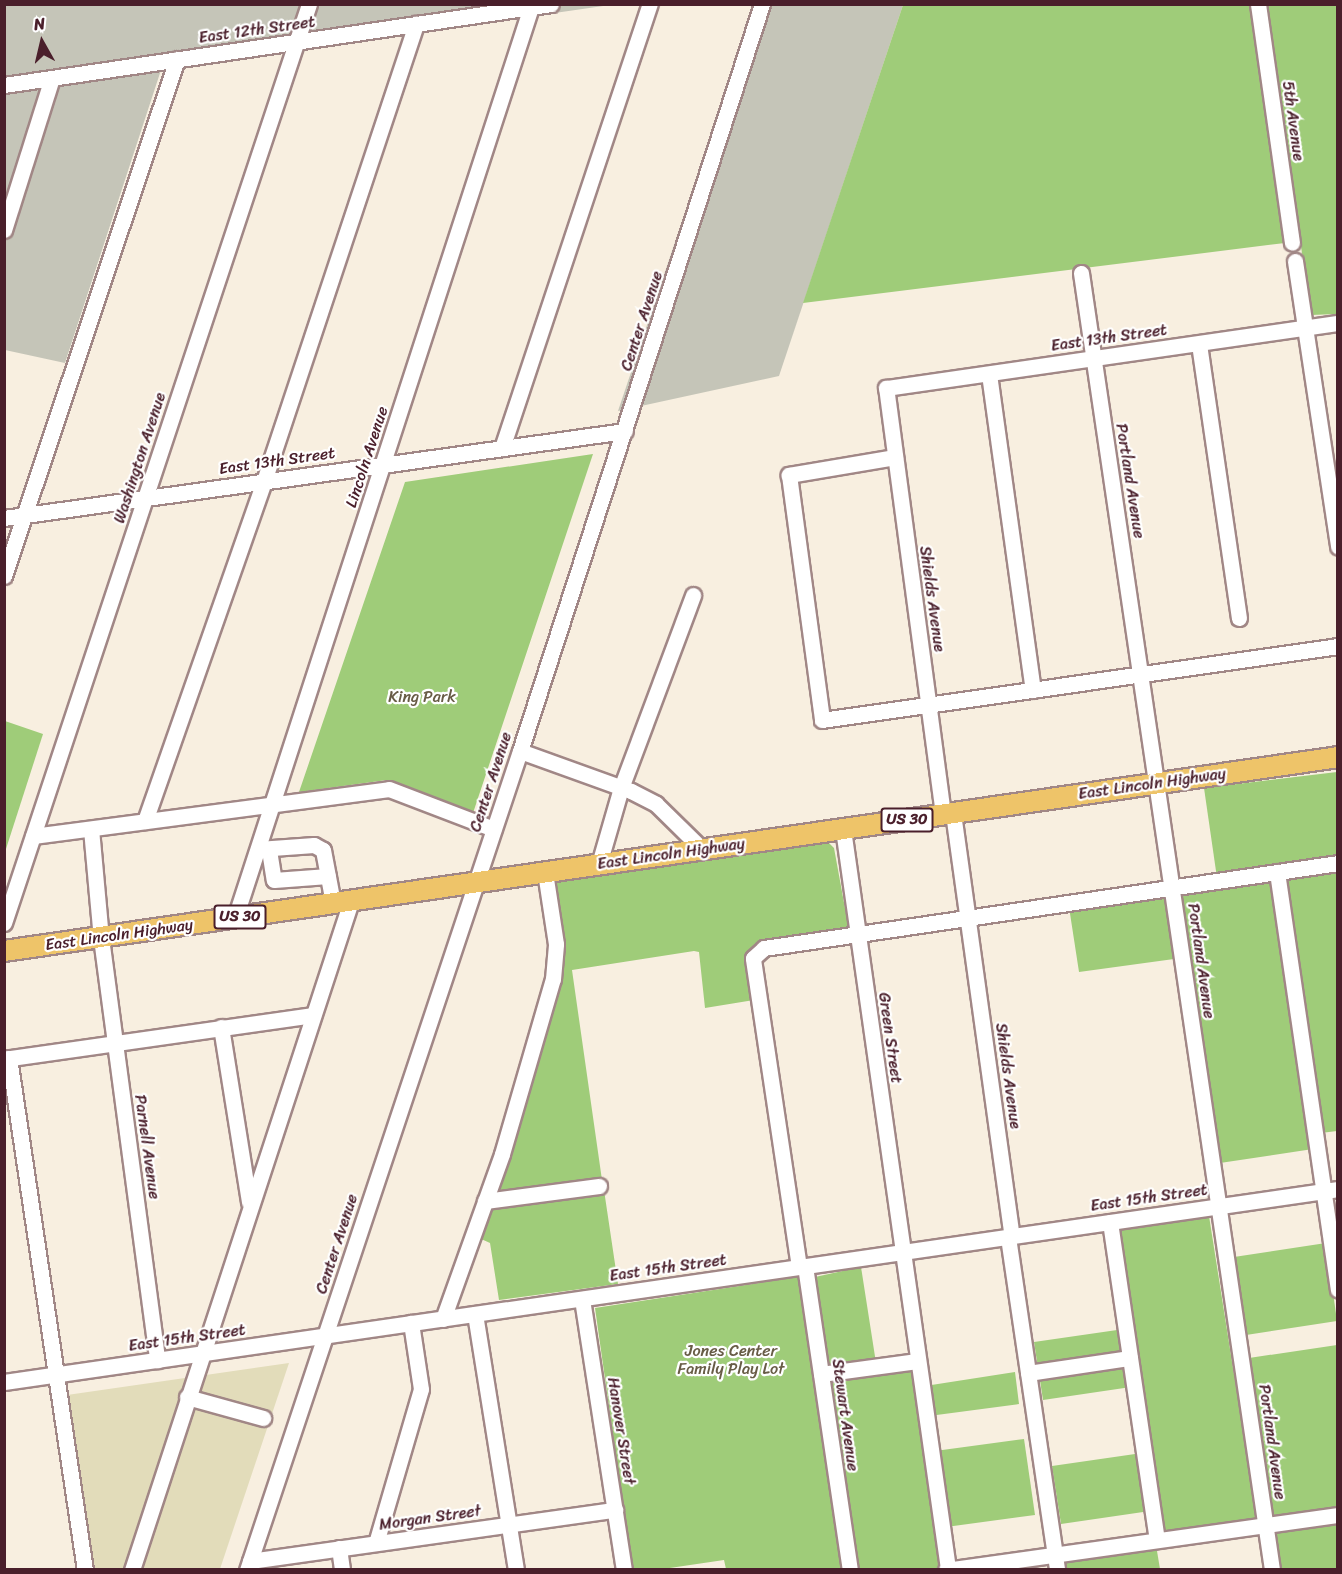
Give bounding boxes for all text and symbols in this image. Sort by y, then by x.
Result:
text: N [32,9,47,39]
north arrow [12,12,72,72]
street label: East 12th Street [197,12,317,48]
street label: 5th Avenue [1278,80,1308,162]
street label: Center Avenue [617,269,667,373]
street label: East 13th Street [1050,320,1168,356]
street label: Washington Avenue [110,390,170,526]
street label: Lincoln Avenue [342,404,392,510]
street label: Portland Avenue [1111,422,1149,540]
street label: East 13th Street [218,443,336,479]
street label: Shields Avenue [915,545,949,653]
park label: King Park [388,687,456,707]
street label: Center Avenue [466,730,516,834]
street label: East Lincoln Highway [1077,764,1227,804]
road number: US 30 [880,808,934,832]
street label: East Lincoln Highway [596,834,746,874]
street label: Portland Avenue [1183,902,1219,1020]
road number: US 30 [213,905,267,929]
street label: East Lincoln Highway [44,915,194,955]
street label: Green Street [874,991,906,1085]
street label: Shields Avenue [991,1022,1025,1130]
street label: Parnell Avenue [130,1093,164,1201]
street label: East 15th Street [1089,1180,1209,1216]
street label: Center Avenue [312,1192,362,1296]
street label: East 15th Street [608,1250,728,1286]
street label: East 15th Street [127,1320,247,1356]
park label: Jones Center Family Play Lot [677,1341,785,1379]
street label: Stewart Avenue [828,1358,862,1472]
street label: Hanover Street [603,1376,639,1486]
street label: Portland Avenue [1254,1383,1290,1501]
street label: Morgan Street [378,1501,482,1535]

